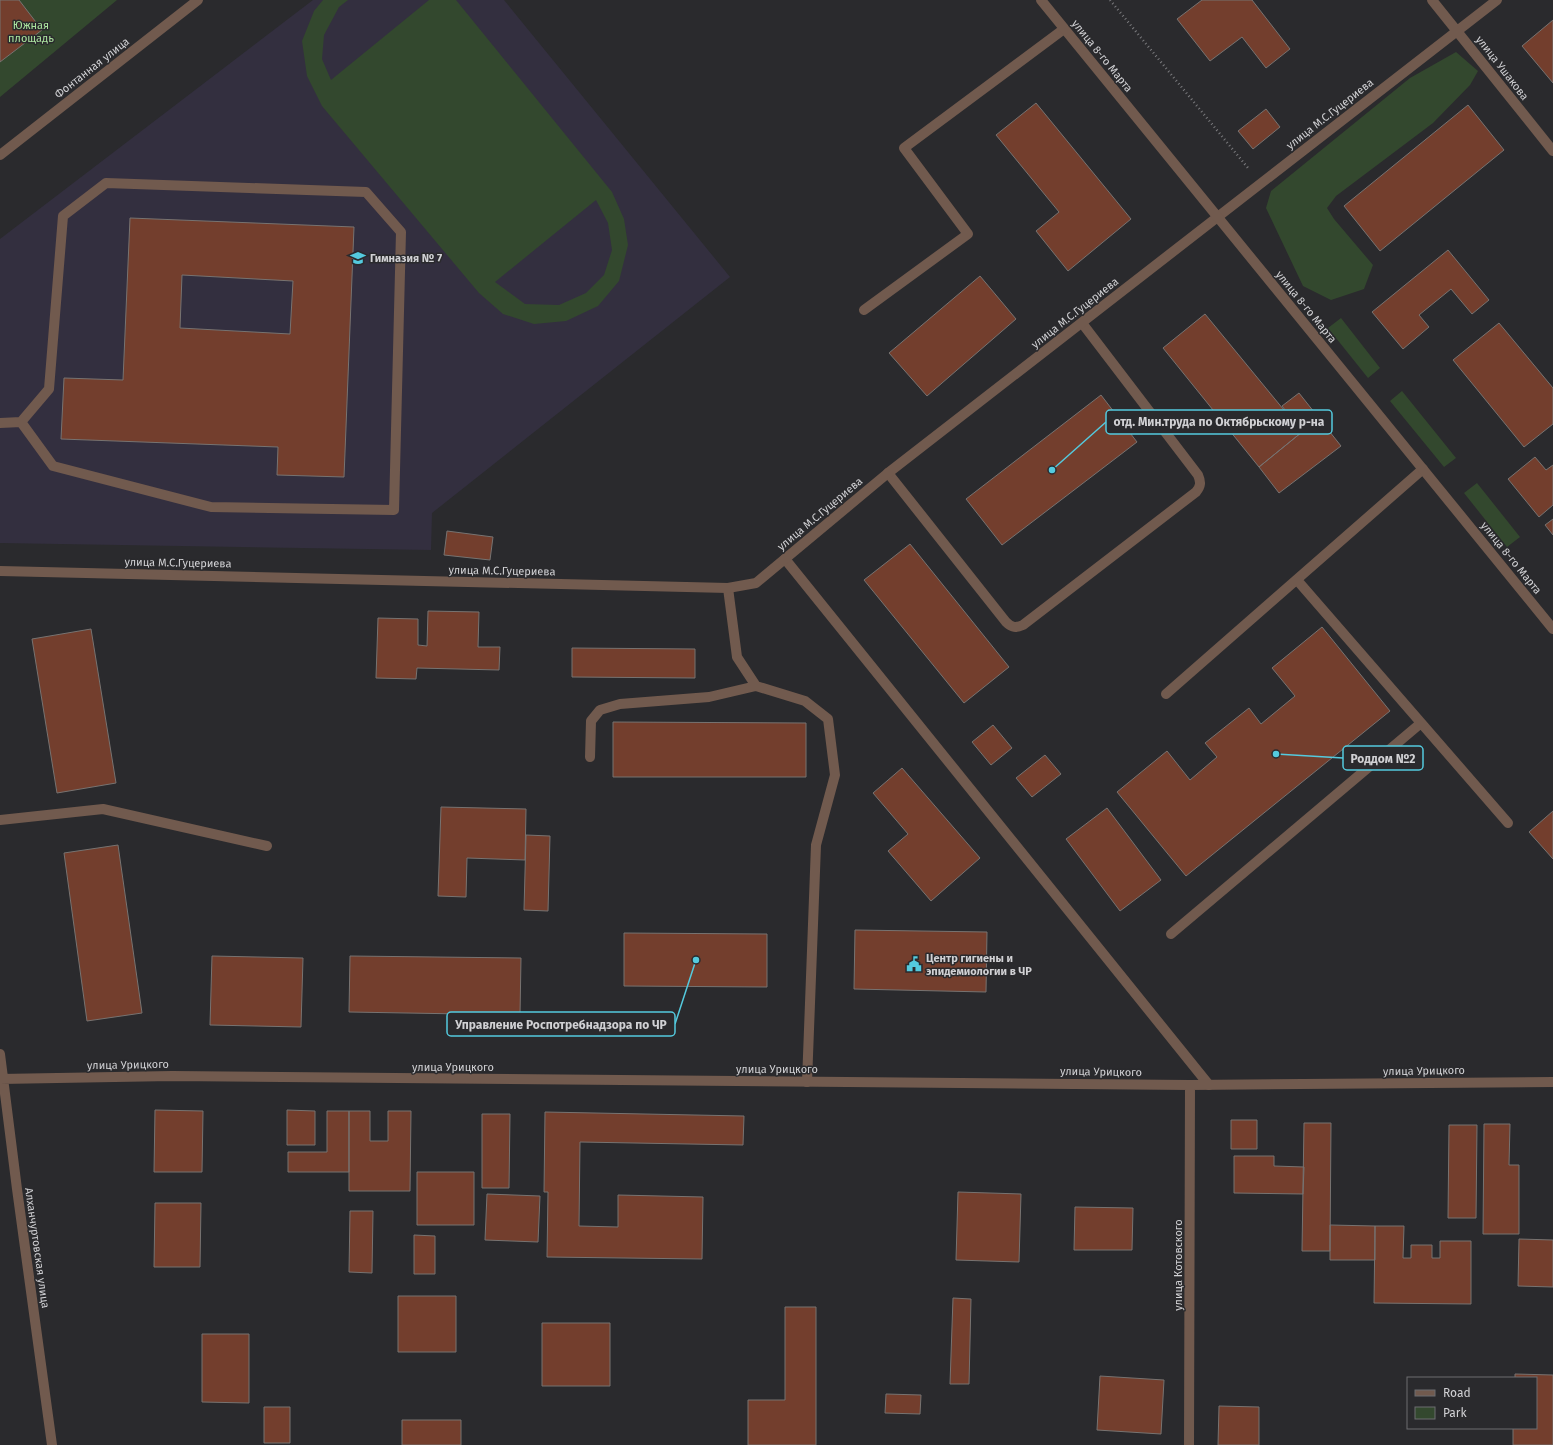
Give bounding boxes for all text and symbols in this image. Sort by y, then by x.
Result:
street label: улица 8-го Марта [1069,17,1135,95]
park label: Южная площадь [8,19,54,45]
street label: улица Ушакова [1473,33,1531,103]
street label: Фонтанная улица [52,35,132,101]
street label: улица М.С.Гуцериева [1284,76,1376,152]
school or university icon: Гимназия № 7 [349,249,367,267]
place label: Гимназия № 7 [370,252,442,265]
street label: улица 8-го Марта [1273,268,1339,346]
street label: улица М.С.Гуцериева [1029,275,1121,351]
callout: отд. Мин.труда по Октябрьскому р-на [1106,410,1332,434]
text: отд. Мин.труда по Октябрьскому р-на [1114,415,1325,429]
street label: улица М.С.Гуцериева [775,475,865,553]
street label: улица 8-го Марта [1478,519,1544,597]
street label: улица М.С.Гуцериева [124,556,232,570]
street label: улица М.С.Гуцериева [448,564,556,578]
callout: Роддом №2 [1343,746,1423,770]
text: Роддом №2 [1351,752,1415,766]
place label: Центр гигиены и эпидемиологии в ЧР [926,952,1032,978]
public building icon: Центр гигиены и эпидемиологии в ЧР [905,955,923,973]
callout: Управление Роспотребнадзора по ЧР [447,1012,675,1036]
text: Управление Роспотребнадзора по ЧР [454,1018,667,1032]
street label: улица Урицкого [87,1058,169,1072]
street label: улица Урицкого [412,1061,494,1074]
street label: улица Урицкого [736,1063,818,1076]
street label: улица Урицкого [1383,1064,1465,1078]
street label: улица Урицкого [1060,1065,1142,1079]
street label: Алханчуртовская улица [22,1187,52,1309]
street label: улица Котовского [1172,1219,1185,1311]
legend [1407,1377,1537,1429]
text: Road [1443,1386,1471,1400]
text: Park [1443,1406,1467,1420]

